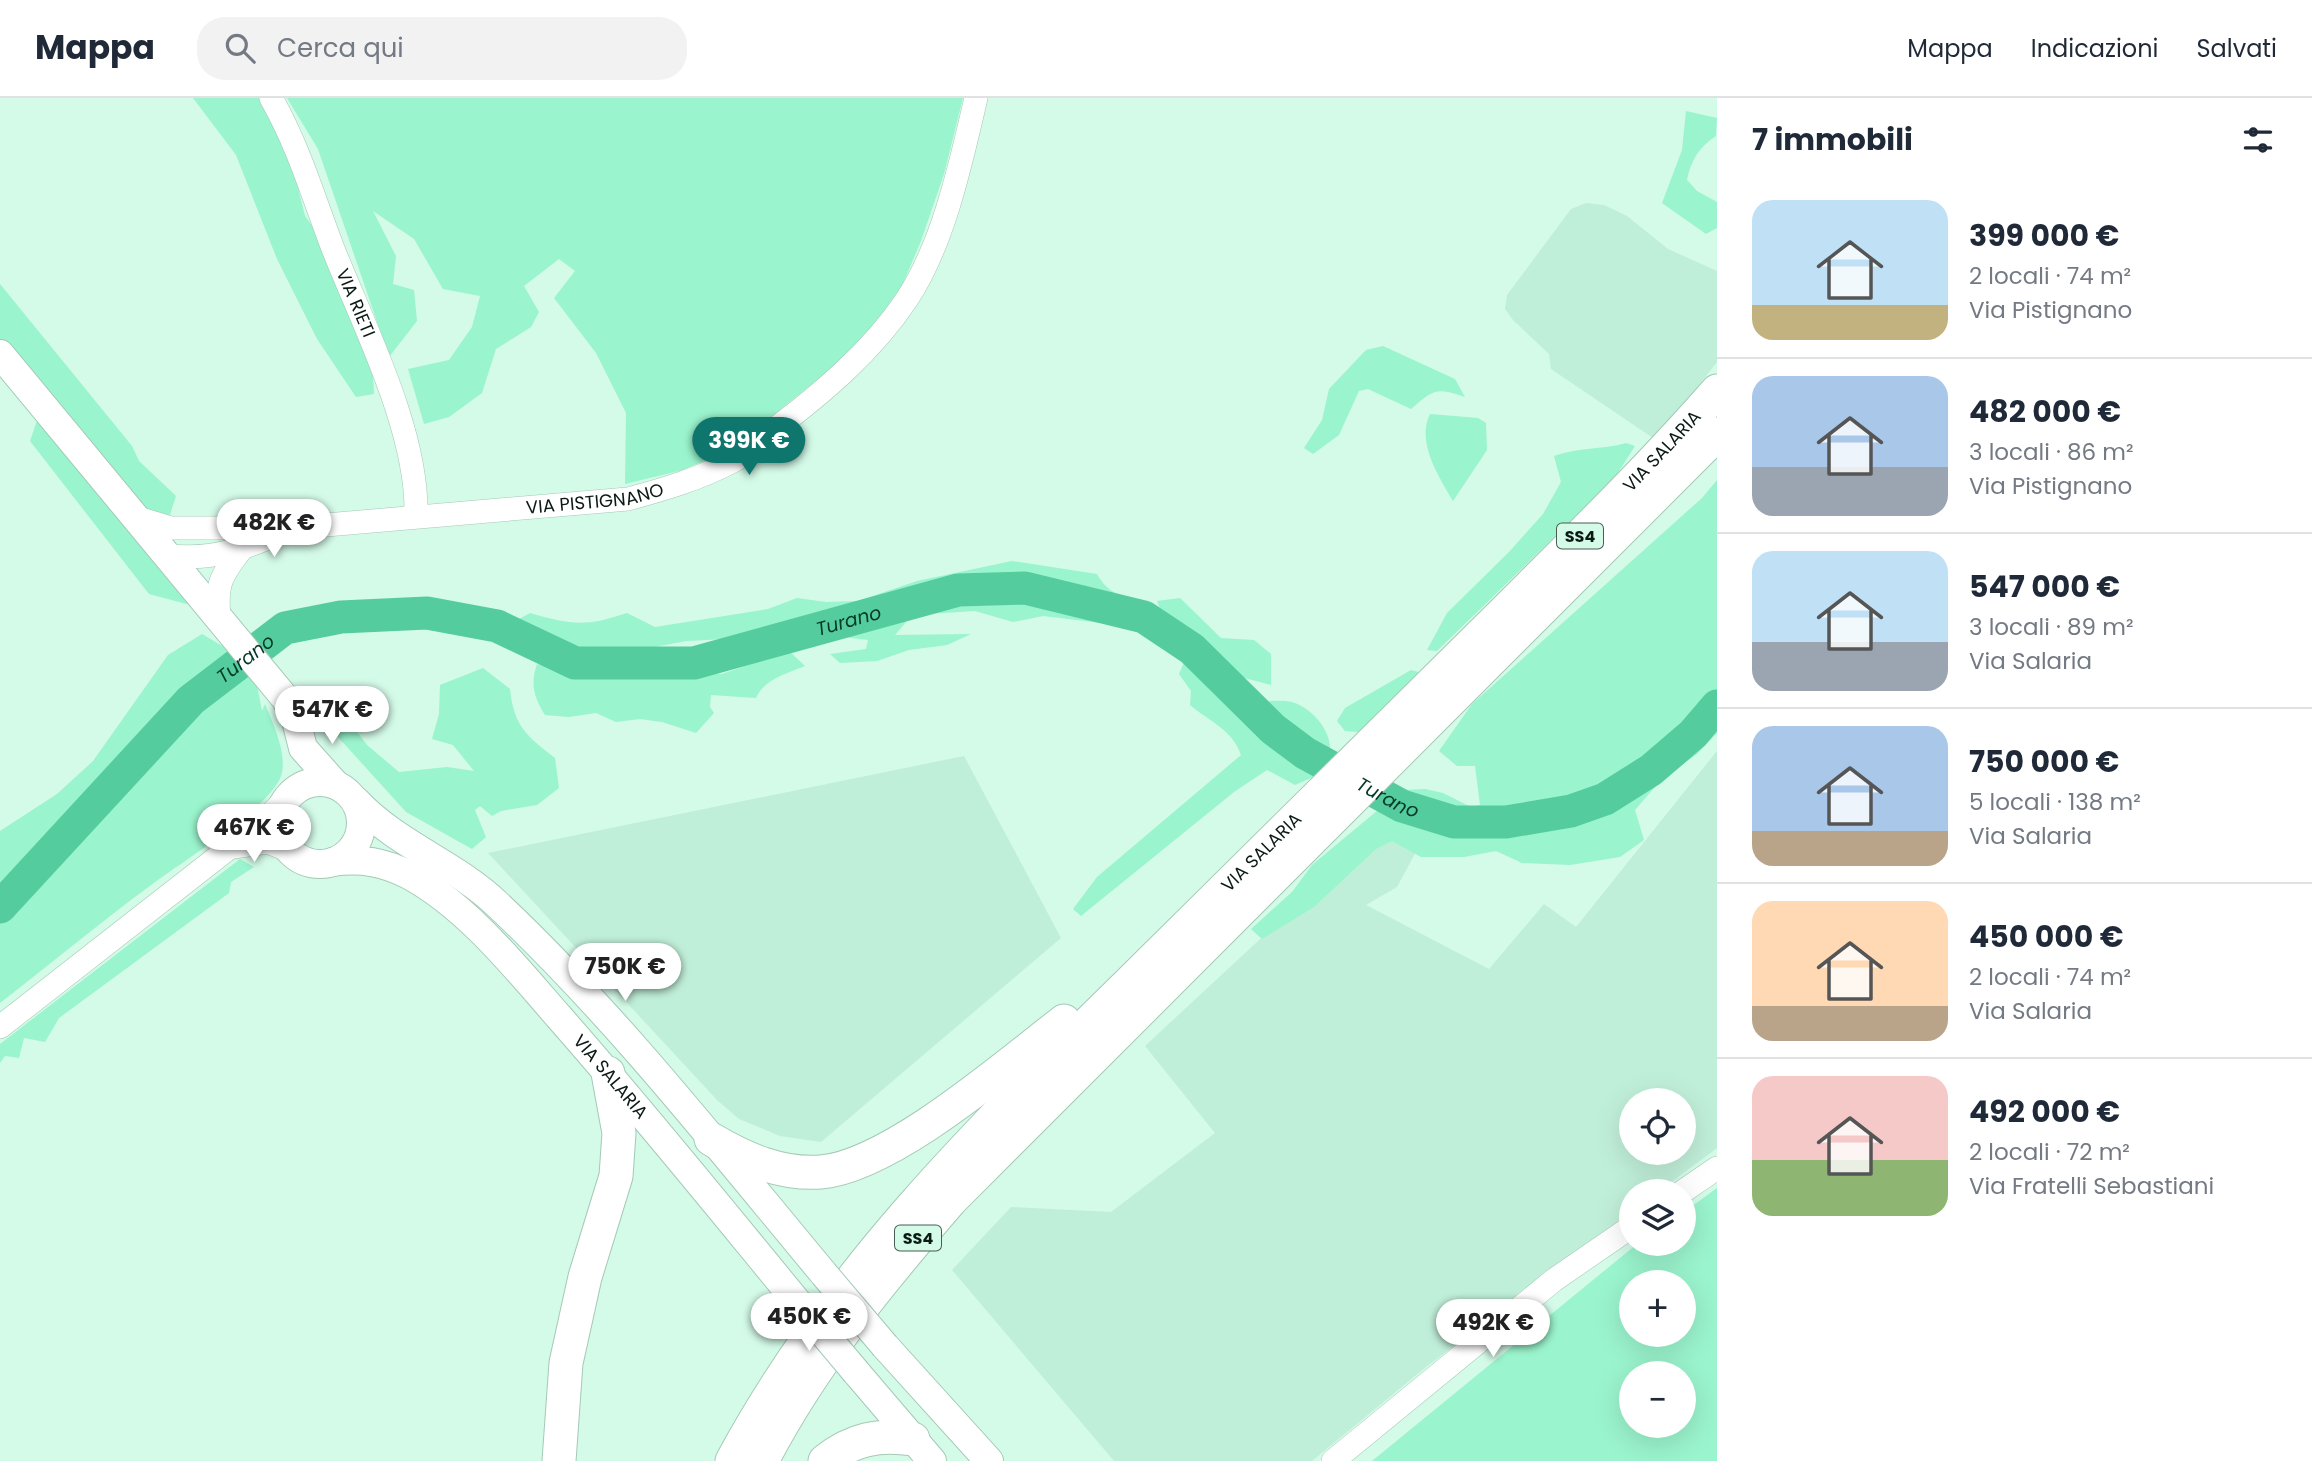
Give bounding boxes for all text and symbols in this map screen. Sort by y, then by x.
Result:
search box [197,17,687,80]
text: Mappa [35,24,155,71]
icon: search [221,29,259,67]
text: Cerca qui [277,30,404,66]
text: Mappa [1907,32,1993,65]
text: Indicazioni [2031,32,2158,65]
text: Salvati [2196,32,2277,65]
text: 7 immobili [1752,118,1913,161]
icon: filters [2239,121,2277,159]
text: 399 000 € [1969,214,2119,257]
icon: home [1808,228,1892,312]
text: 2 locali · 74 m² [1969,260,2131,292]
street label: VIA RIETI [331,265,382,341]
text: Via Pistignano [1969,294,2132,326]
text: 482 000 € [1969,390,2121,433]
street label: VIA SALARIA [1617,404,1706,497]
icon: home [1808,404,1892,488]
pin: 399K € [692,418,806,477]
text: 399K € [708,424,790,456]
text: 3 locali · 86 m² [1969,436,2134,468]
text: Via Pistignano [1969,470,2132,502]
street label: VIA PISTIGNANO [525,477,667,520]
pin: 482K € [217,500,331,559]
text: 482K € [233,506,315,538]
road number: SS4 [1557,524,1603,548]
text: 547 000 € [1969,565,2120,608]
icon: home [1808,579,1892,663]
water label: Turano [813,599,884,643]
text: 3 locali · 89 m² [1969,611,2133,643]
water label: Turano [211,628,280,690]
text: Via Salaria [1969,645,2092,677]
pin: 547K € [275,686,389,746]
text: 547K € [291,693,373,725]
text: 750 000 € [1969,740,2119,783]
icon: home [1808,754,1892,838]
water label: Turano [1352,771,1422,824]
text: 5 locali · 138 m² [1969,786,2141,818]
pin: 467K € [197,804,311,864]
street label: VIA SALARIA [1215,807,1307,897]
text: 467K € [213,811,295,843]
text: Via Salaria [1969,820,2092,852]
text: 450 000 € [1969,915,2124,958]
icon: home [1808,929,1892,1013]
pin: 750K € [568,944,682,1003]
text: 750K € [584,950,666,982]
text: 2 locali · 74 m² [1969,961,2131,993]
text: Via Salaria [1969,995,2092,1027]
street label: VIA SALARIA [568,1029,654,1124]
map controls [1619,1088,1696,1438]
button: locate [1619,1088,1696,1165]
text: 492 000 € [1969,1090,2120,1133]
icon: home [1808,1104,1892,1188]
text: 2 locali · 72 m² [1969,1136,2130,1168]
text: Via Fratelli Sebastiani [1969,1170,2214,1202]
button: layers [1619,1179,1696,1256]
road number: SS4 [895,1226,941,1250]
button: + [1619,1270,1696,1347]
pin: 450K € [752,1294,866,1353]
text: 450K € [767,1300,851,1332]
pin: 492K € [1436,1300,1550,1359]
text: 492K € [1452,1306,1534,1338]
button: − [1619,1361,1696,1438]

